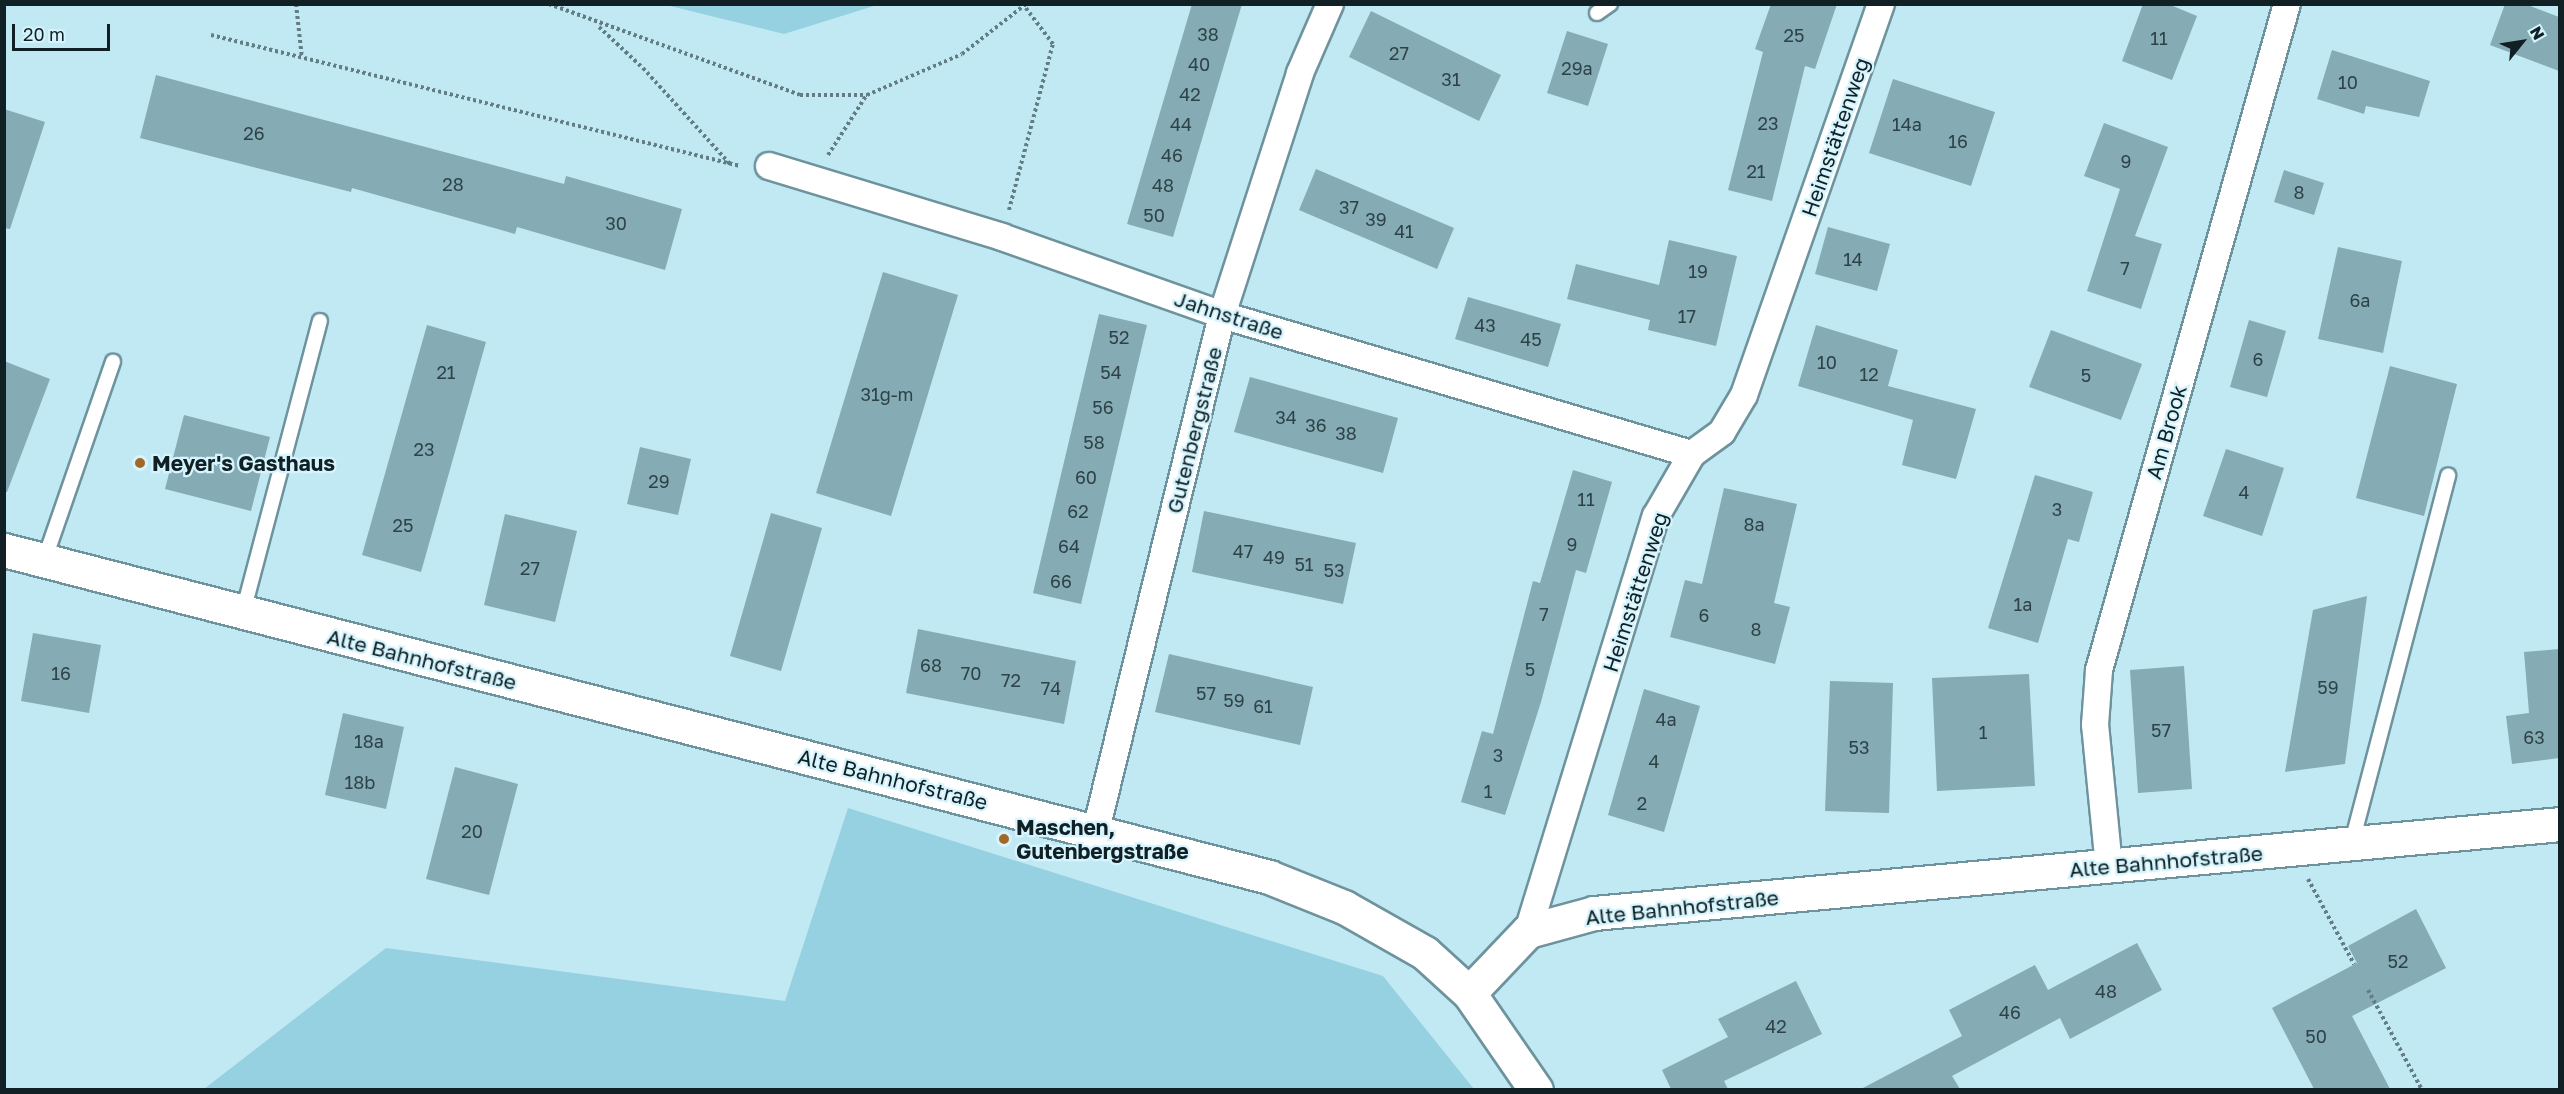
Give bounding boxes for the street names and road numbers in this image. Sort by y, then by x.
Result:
street label: Heimstättenweg [1796,54,1874,220]
street label: Jahnstraße [1171,286,1287,344]
street label: Gutenbergstraße [1161,344,1227,516]
street label: Am Brook [2141,382,2191,482]
street label: Heimstättenweg [1597,509,1673,675]
street label: Alte Bahnhofstraße [325,623,519,695]
street label: Alte Bahnhofstraße [796,743,990,815]
street label: Alte Bahnhofstraße [2068,840,2264,882]
street label: Alte Bahnhofstraße [1584,884,1780,930]

